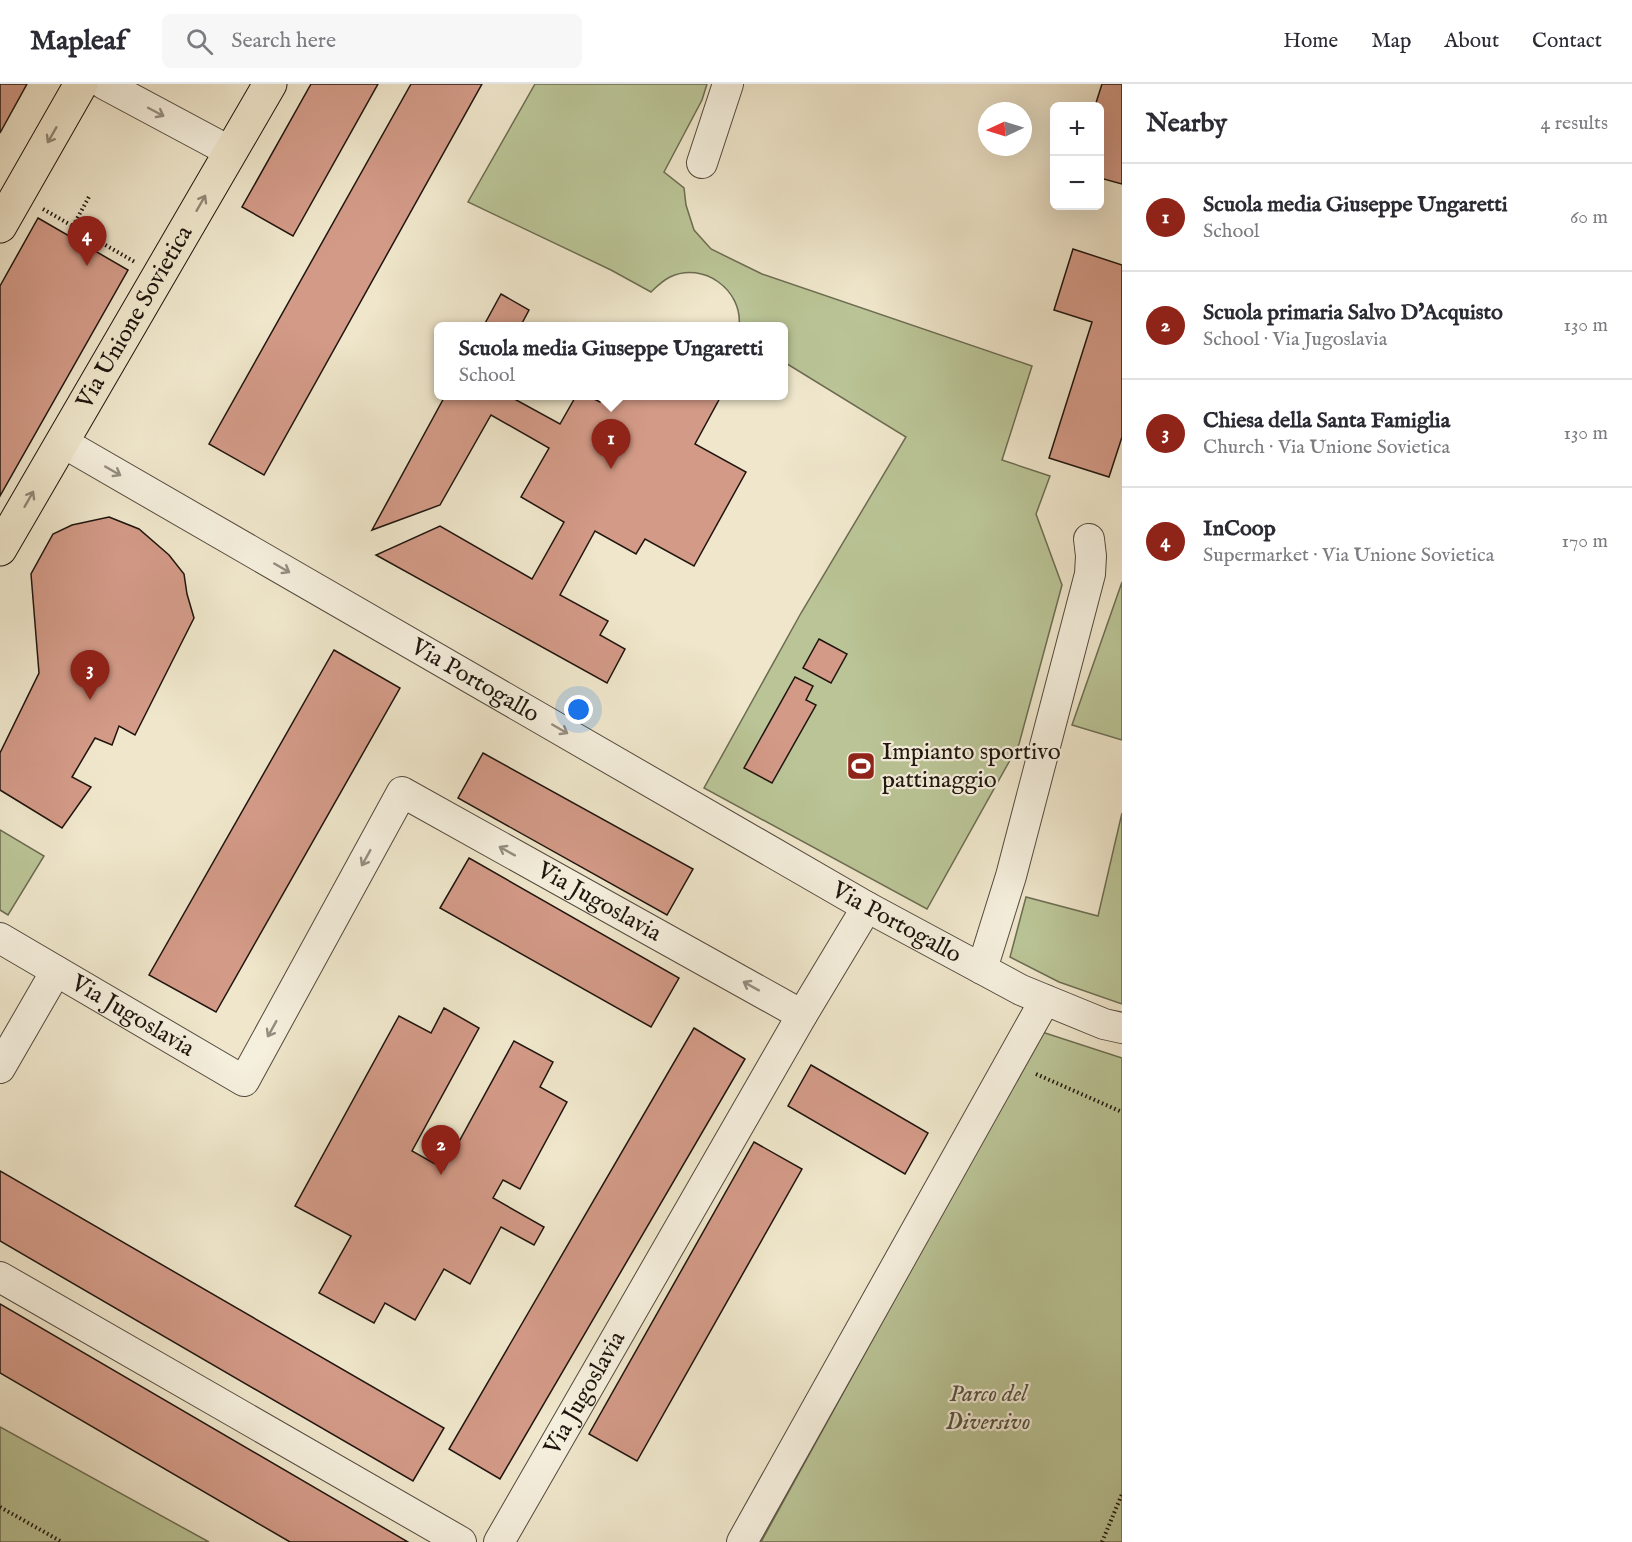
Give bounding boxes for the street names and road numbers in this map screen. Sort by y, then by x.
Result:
street label: Via Unione Sovietica [69,220,200,415]
street label: Via Portogallo [404,631,545,730]
street label: Via Jugoslavia [531,854,668,949]
street label: Via Portogallo [825,874,967,970]
street label: Via Jugoslavia [65,967,201,1064]
street label: Via Jugoslavia [536,1325,633,1461]

